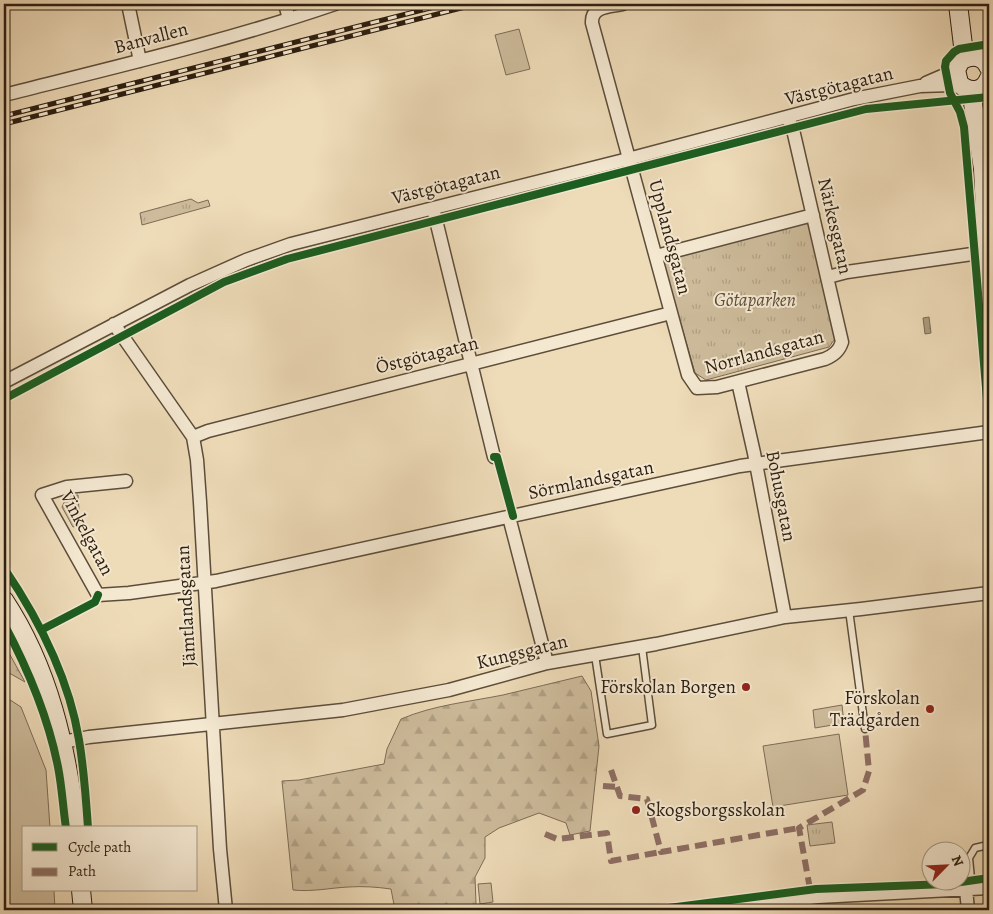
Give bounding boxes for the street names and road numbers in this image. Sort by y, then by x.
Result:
street label: Banvallen [111,16,191,60]
street label: Västgötagatan [781,60,896,112]
street label: Västgötagatan [388,159,503,211]
street label: Närkesgatan [811,175,859,277]
street label: Upplandsgatan [642,177,698,297]
street label: Norrlandsgatan [701,324,827,380]
street label: Östgötagatan [373,330,481,380]
street label: Bohusgatan [759,448,803,544]
street label: Sörmlandsgatan [526,454,656,506]
street label: Vinkelgatan [53,485,120,580]
street label: Jämtlandsgatan [170,544,202,668]
street label: Kungsgatan [474,628,570,676]

